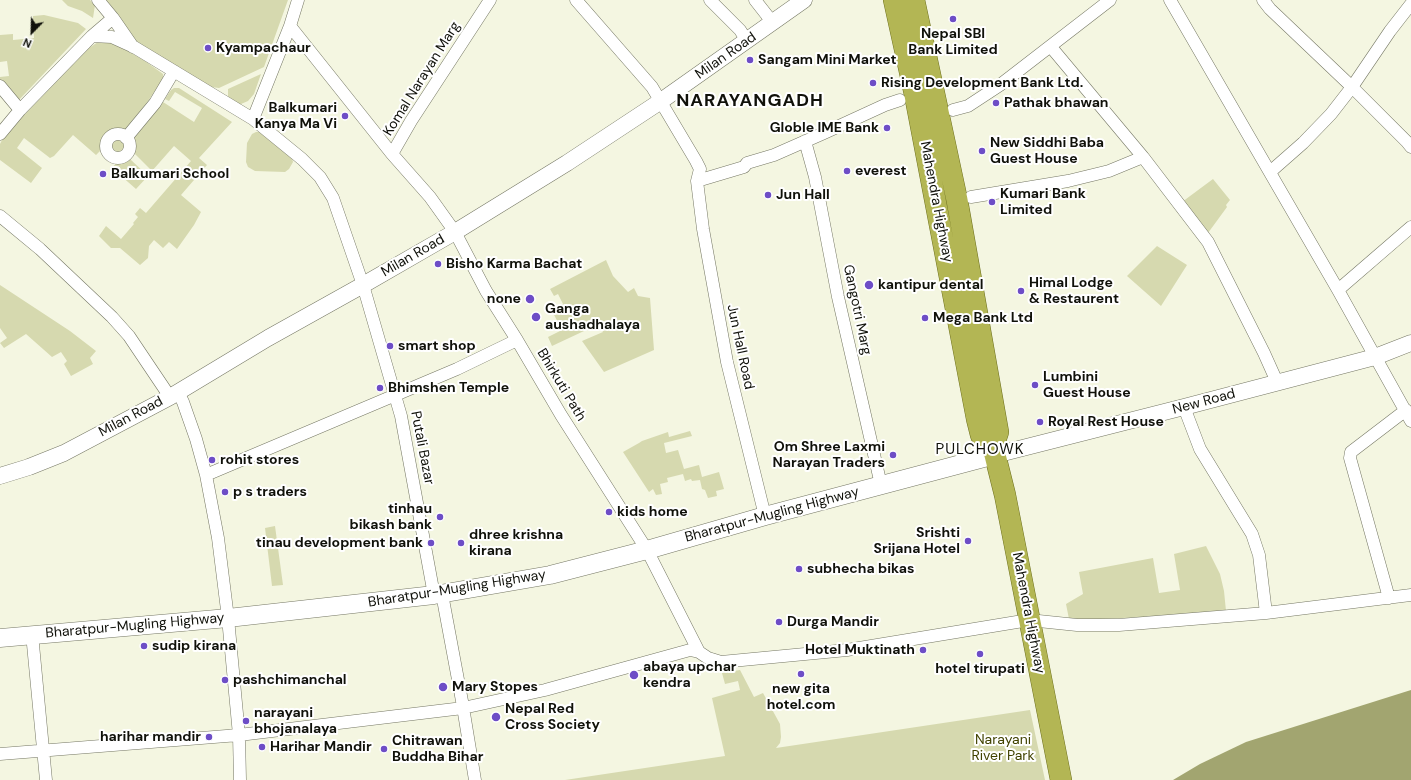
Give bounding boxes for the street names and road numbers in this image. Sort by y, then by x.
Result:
street label: Komal Narayan Marg [380,19,464,139]
street label: Milan Road [692,29,760,83]
street label: Mahendra Highway [916,140,956,264]
street label: Milan Road [378,231,448,281]
street label: Gangotri Marg [839,263,875,357]
street label: Jun Hall Road [723,303,757,391]
street label: Bhirkuti Path [533,346,589,424]
street label: New Road [1171,386,1237,418]
street label: Milan Road [96,393,166,441]
street label: Putali Bazar [407,410,437,486]
street label: Bharatpur-Mugling Highway [683,484,861,546]
street label: Mahendra Highway [1008,551,1048,675]
street label: Bharatpur-Mugling Highway [367,567,547,611]
street label: Bharatpur-Mugling Highway [45,610,225,642]

